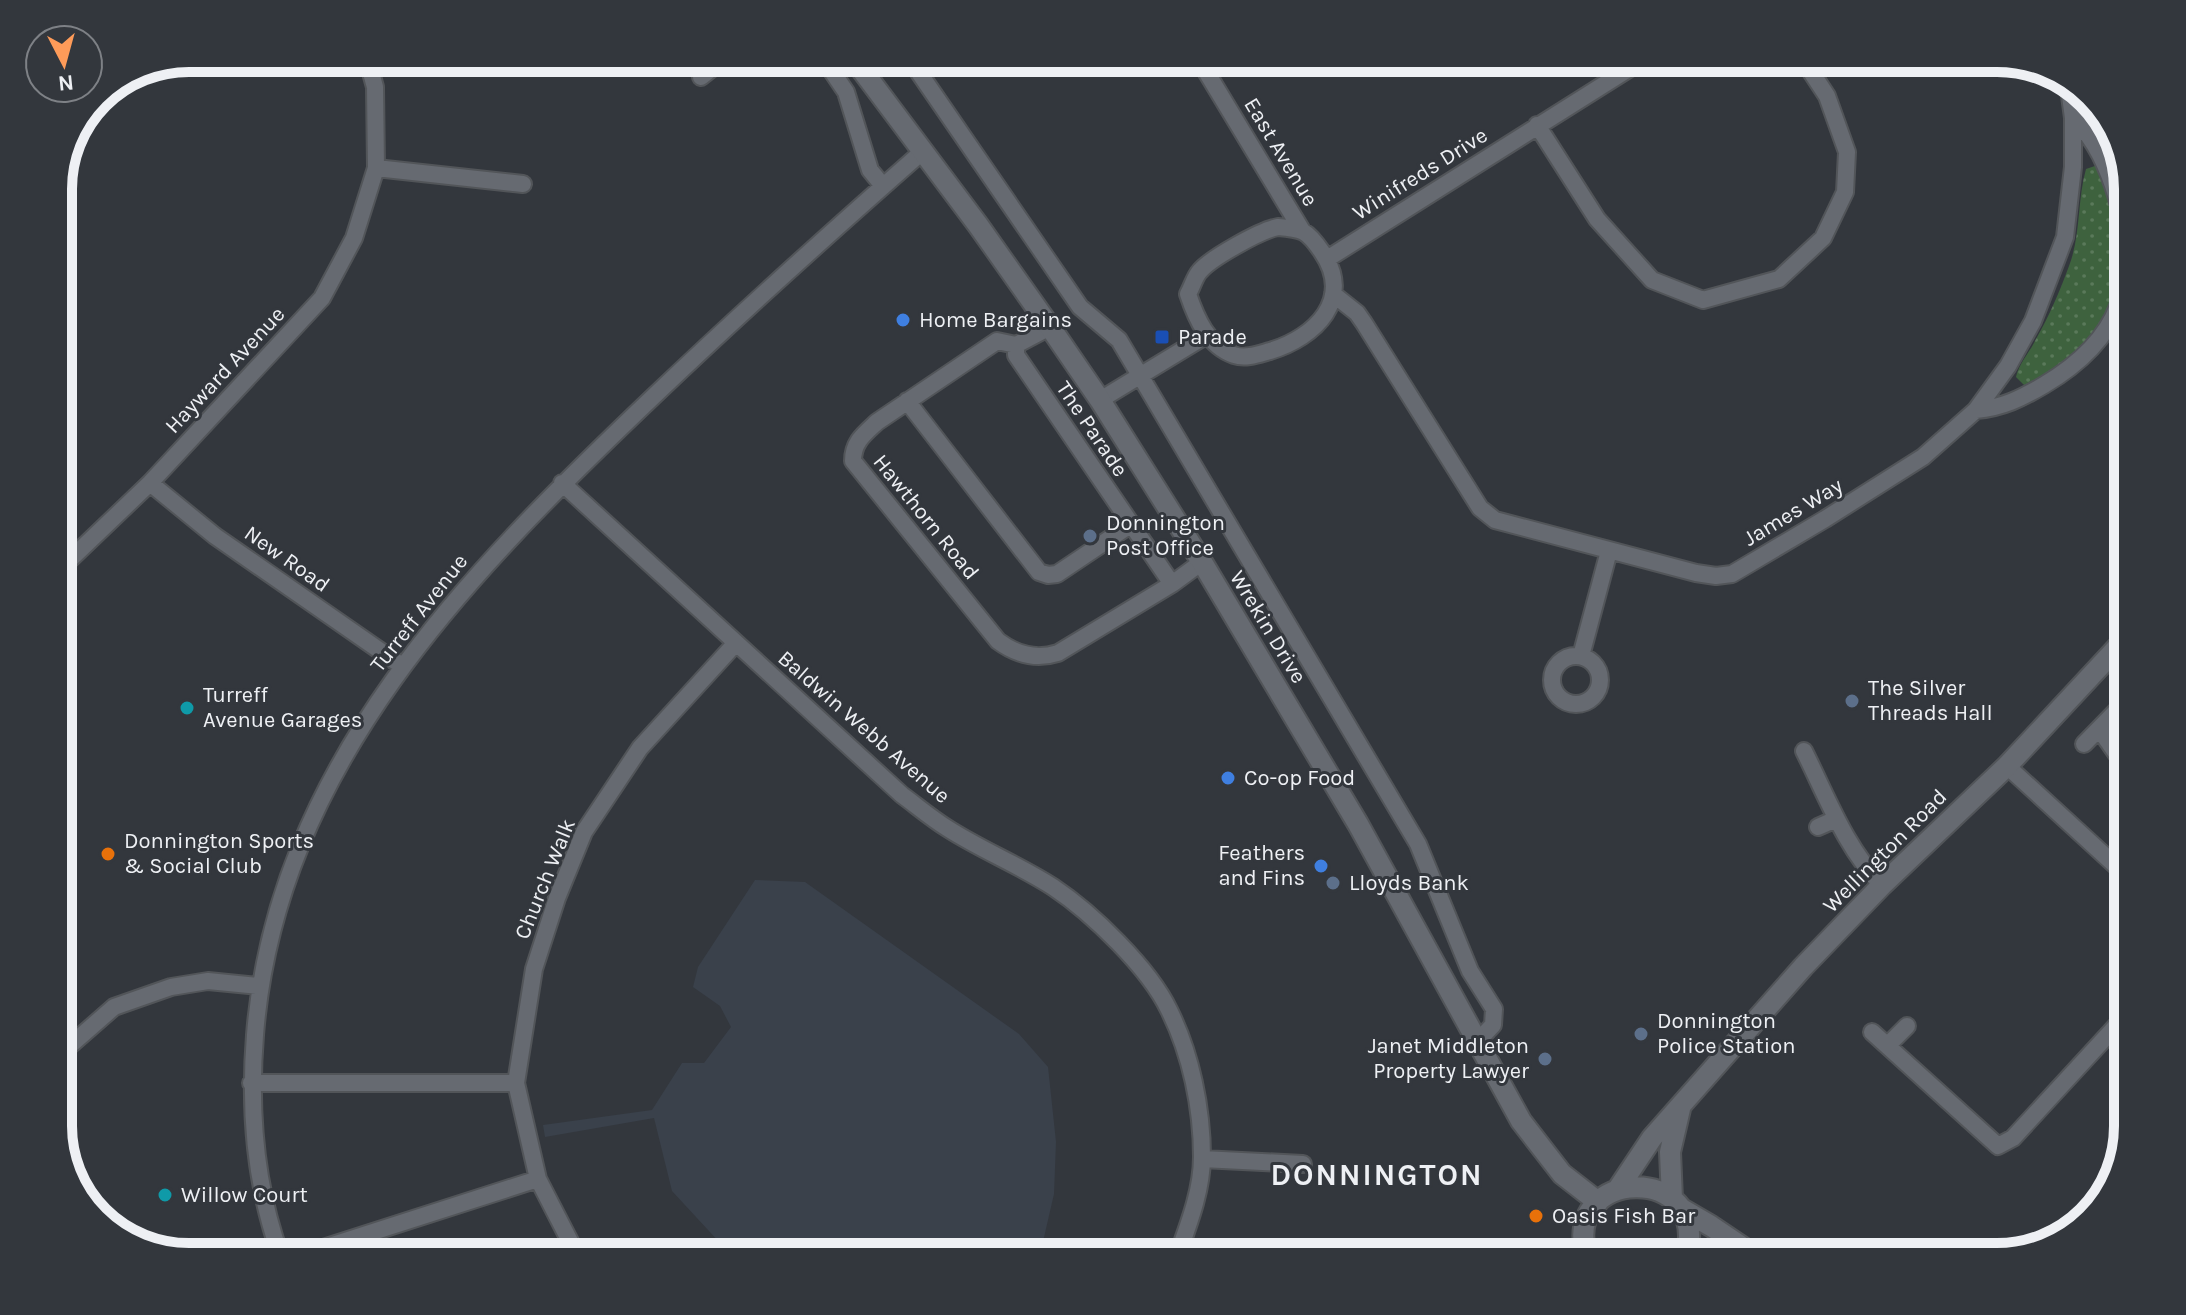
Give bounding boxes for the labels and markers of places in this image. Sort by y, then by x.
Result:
place label: Home Bargains [919,307,1072,333]
marker: Home Bargains [894,311,912,329]
place label: Parade [1178,324,1247,350]
marker: Parade [1153,328,1171,346]
place label: Donnington Post Office [1106,510,1225,561]
marker: Donnington Post Office [1081,527,1099,545]
place label: The Silver Threads Hall [1868,675,1993,726]
place label: Turreff Avenue Garages [203,682,362,733]
marker: The Silver Threads Hall [1843,692,1861,710]
marker: Turreff Avenue Garages [178,699,196,717]
place label: Co-op Food [1244,765,1355,791]
marker: Co-op Food [1219,769,1237,787]
place label: Donnington Sports & Social Club [124,828,314,879]
place label: Feathers and Fins [1218,840,1305,891]
marker: Donnington Sports & Social Club [99,845,117,863]
marker: Feathers and Fins [1312,857,1330,875]
place label: Lloyds Bank [1349,870,1469,896]
marker: Lloyds Bank [1324,874,1342,892]
place label: Donnington Police Station [1657,1008,1796,1059]
marker: Donnington Police Station [1632,1025,1650,1043]
place label: Janet Middleton Property Lawyer [1368,1033,1529,1084]
marker: Janet Middleton Property Lawyer [1536,1050,1554,1068]
place label: Willow Court [181,1182,308,1208]
marker: Willow Court [156,1186,174,1204]
place label: Oasis Fish Bar [1552,1203,1695,1229]
marker: Oasis Fish Bar [1527,1207,1545,1225]

